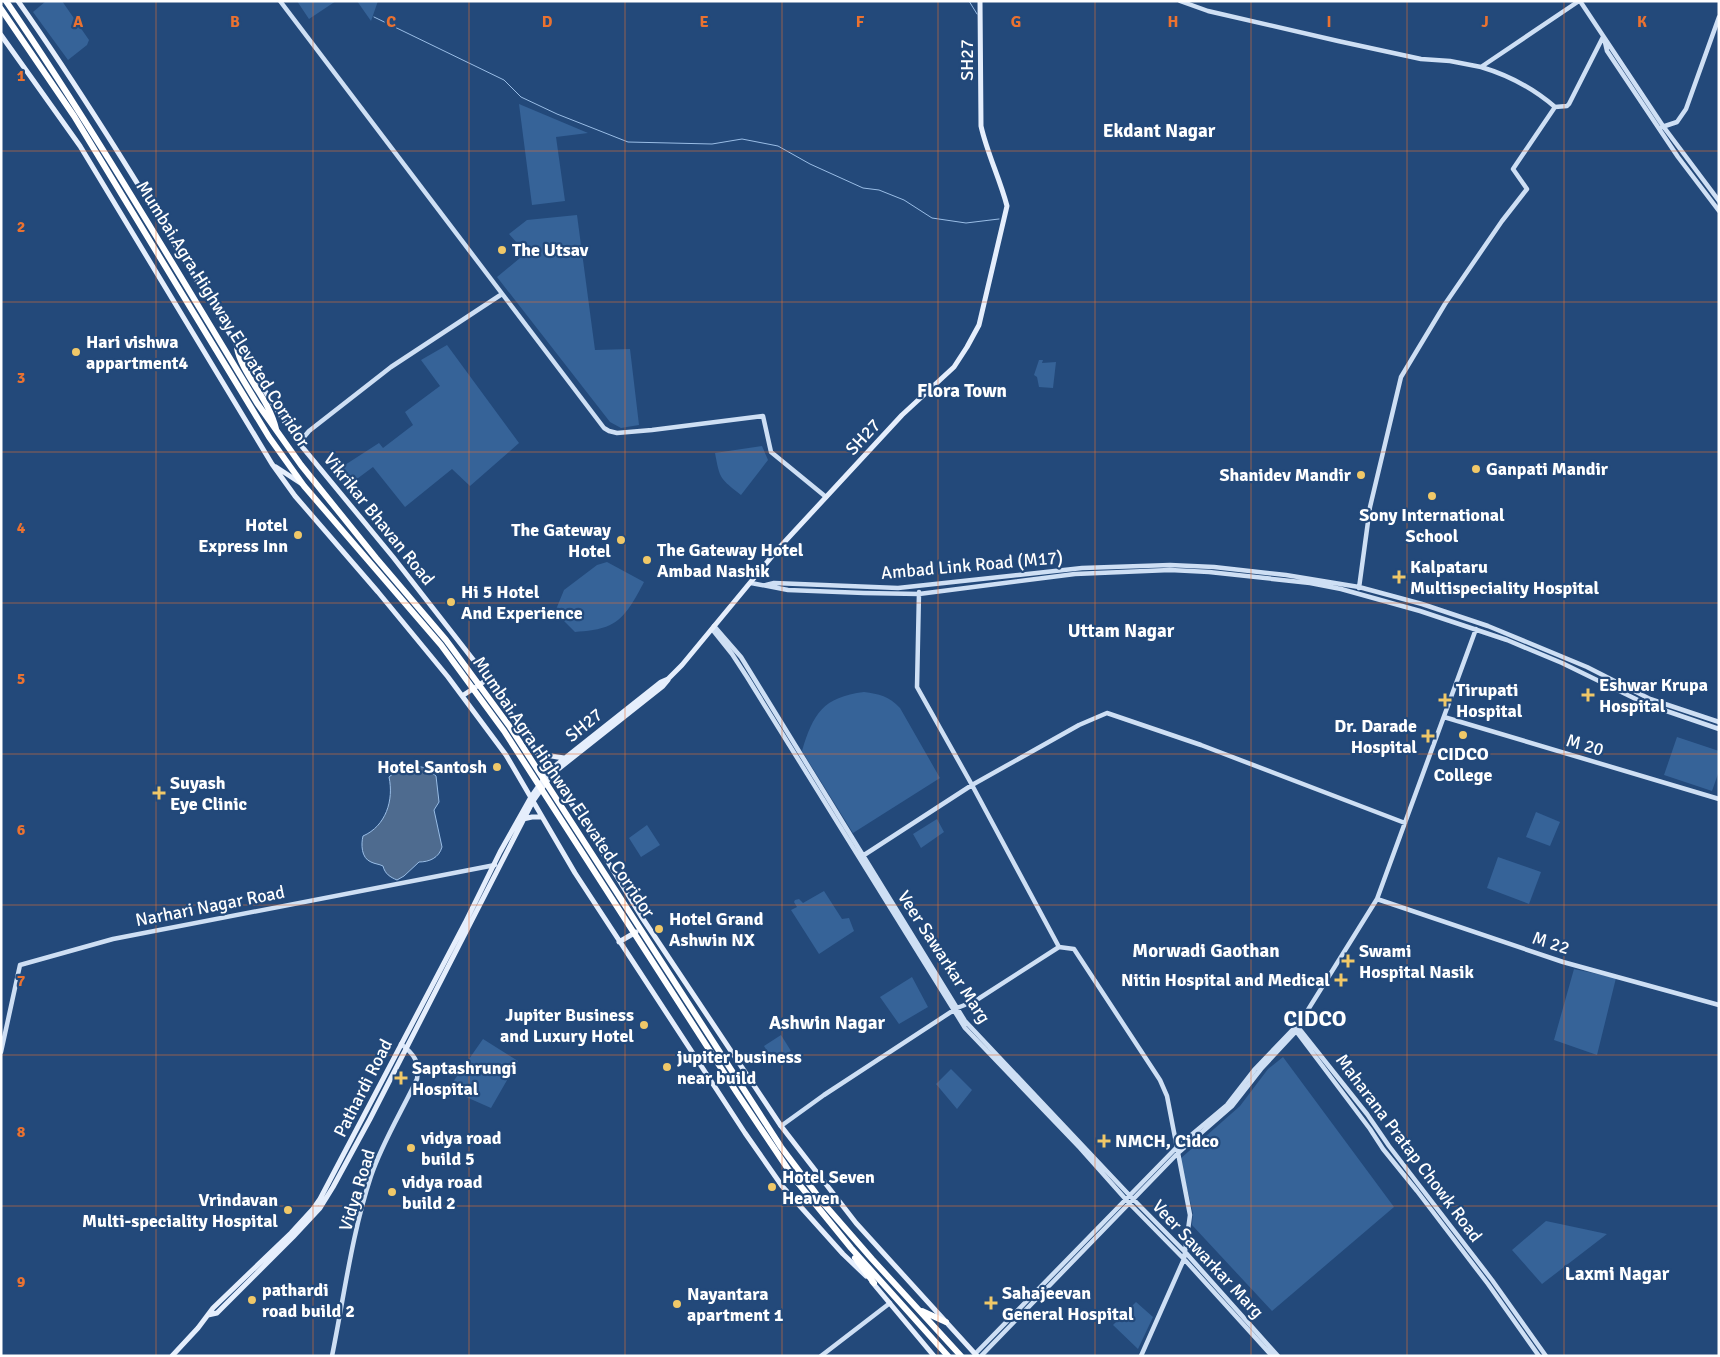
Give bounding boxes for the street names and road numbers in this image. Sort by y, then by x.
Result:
street label: SH27 [956,39,978,81]
street label: Mumbai Agra Highway Elevated Corridor [131,177,315,452]
street label: SH27 [841,414,885,460]
street label: Vikrikar Bhavan Road [319,448,439,590]
street label: Ambad Link Road (M17) [880,546,1064,584]
street label: Mumbai Agra Highway Elevated Corridor [468,652,660,922]
street label: SH27 [561,703,607,747]
street label: M 20 [1564,729,1606,761]
street label: Narhari Nagar Road [133,881,287,931]
street label: Veer Sawarkar Marg [893,886,995,1028]
street label: M 22 [1530,927,1572,959]
street label: Pathardi Road [329,1035,397,1141]
street label: Maharana Pratap Chowk Road [1331,1050,1487,1246]
street label: Vidya Road [334,1146,380,1234]
street label: Veer Sawarkar Marg [1147,1195,1269,1323]

